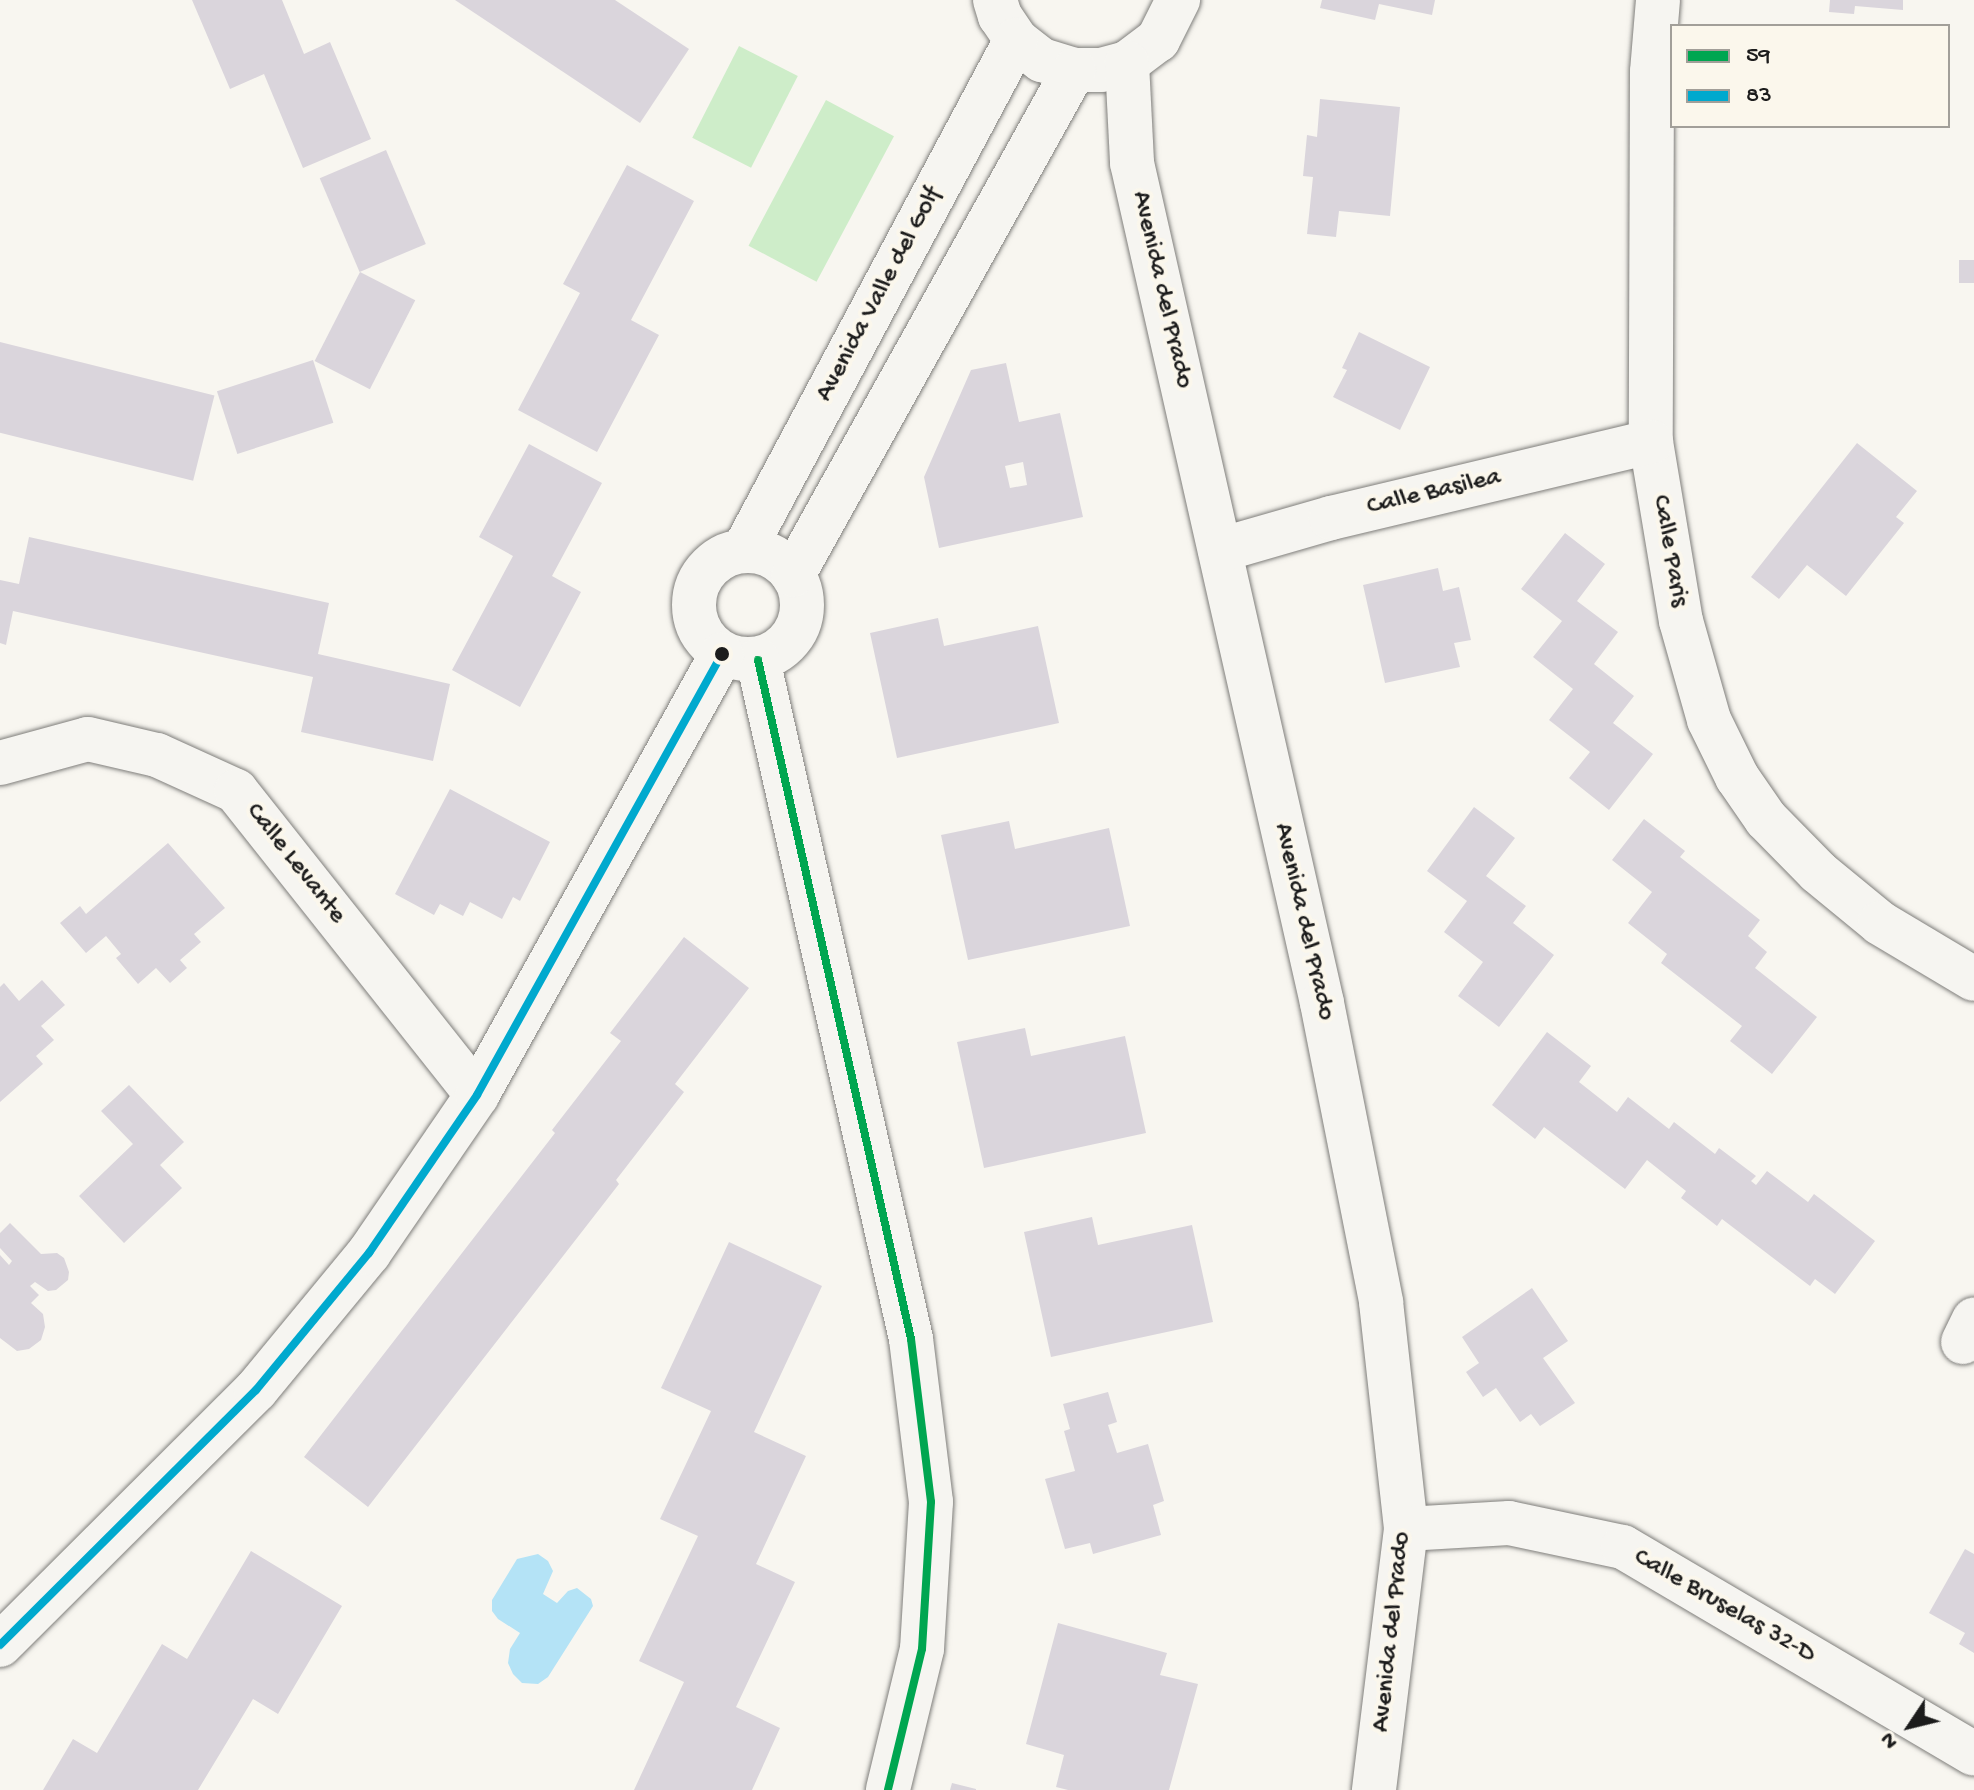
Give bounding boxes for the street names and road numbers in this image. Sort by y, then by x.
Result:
street label: Avenida Valle del Golf [810,183,950,407]
street label: Avenida del Prado [1123,188,1199,392]
street label: Calle Basilea [1364,462,1504,524]
street label: Calle Paris [1644,493,1694,609]
street label: Calle Levante [238,797,352,931]
street label: Avenida del Prado [1265,820,1341,1024]
street label: Avenida del Prado [1367,1530,1419,1734]
street label: Calle Bruselas 32-D [1628,1542,1820,1672]

